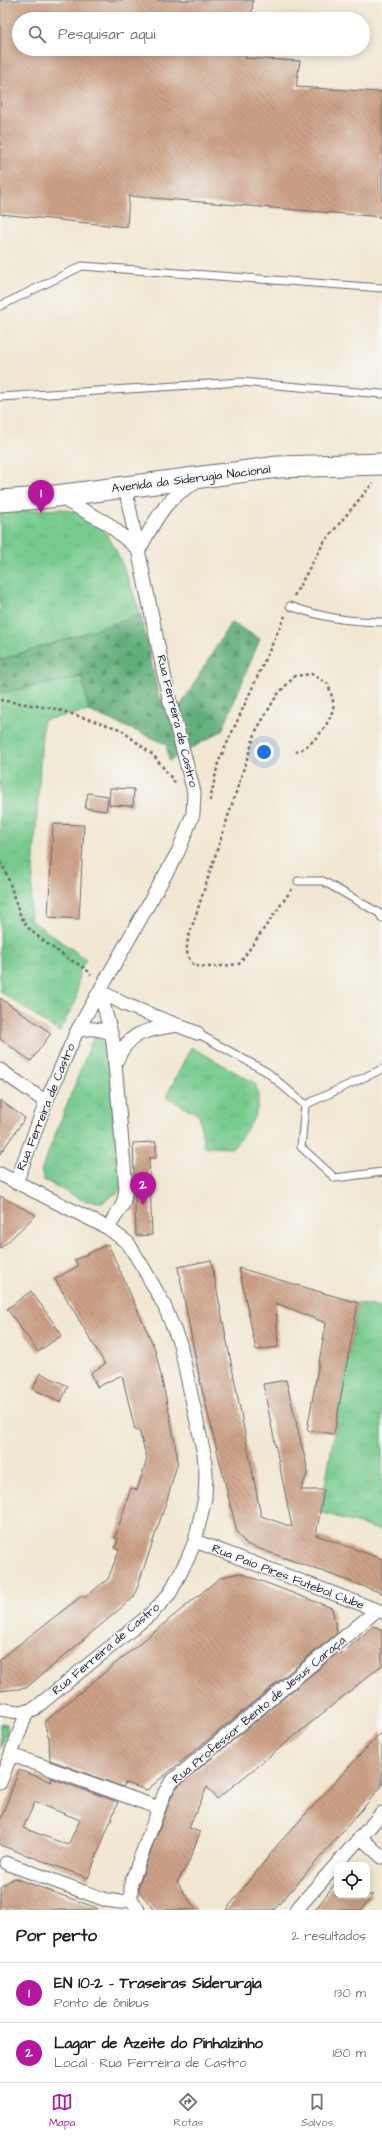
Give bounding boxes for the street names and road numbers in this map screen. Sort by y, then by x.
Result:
street label: Avenida da Siderugia Nacional [111,461,272,498]
street label: Rua Ferreira de Castro [152,653,202,789]
street label: Rua Ferreira de Castro [13,1041,79,1173]
street label: Rua Paio Pires Futebol Clube [209,1540,367,1614]
street label: Rua Ferreira de Castro [49,1599,164,1699]
street label: Rua Professor Bento de Jesus Caraça [168,1632,350,1788]

